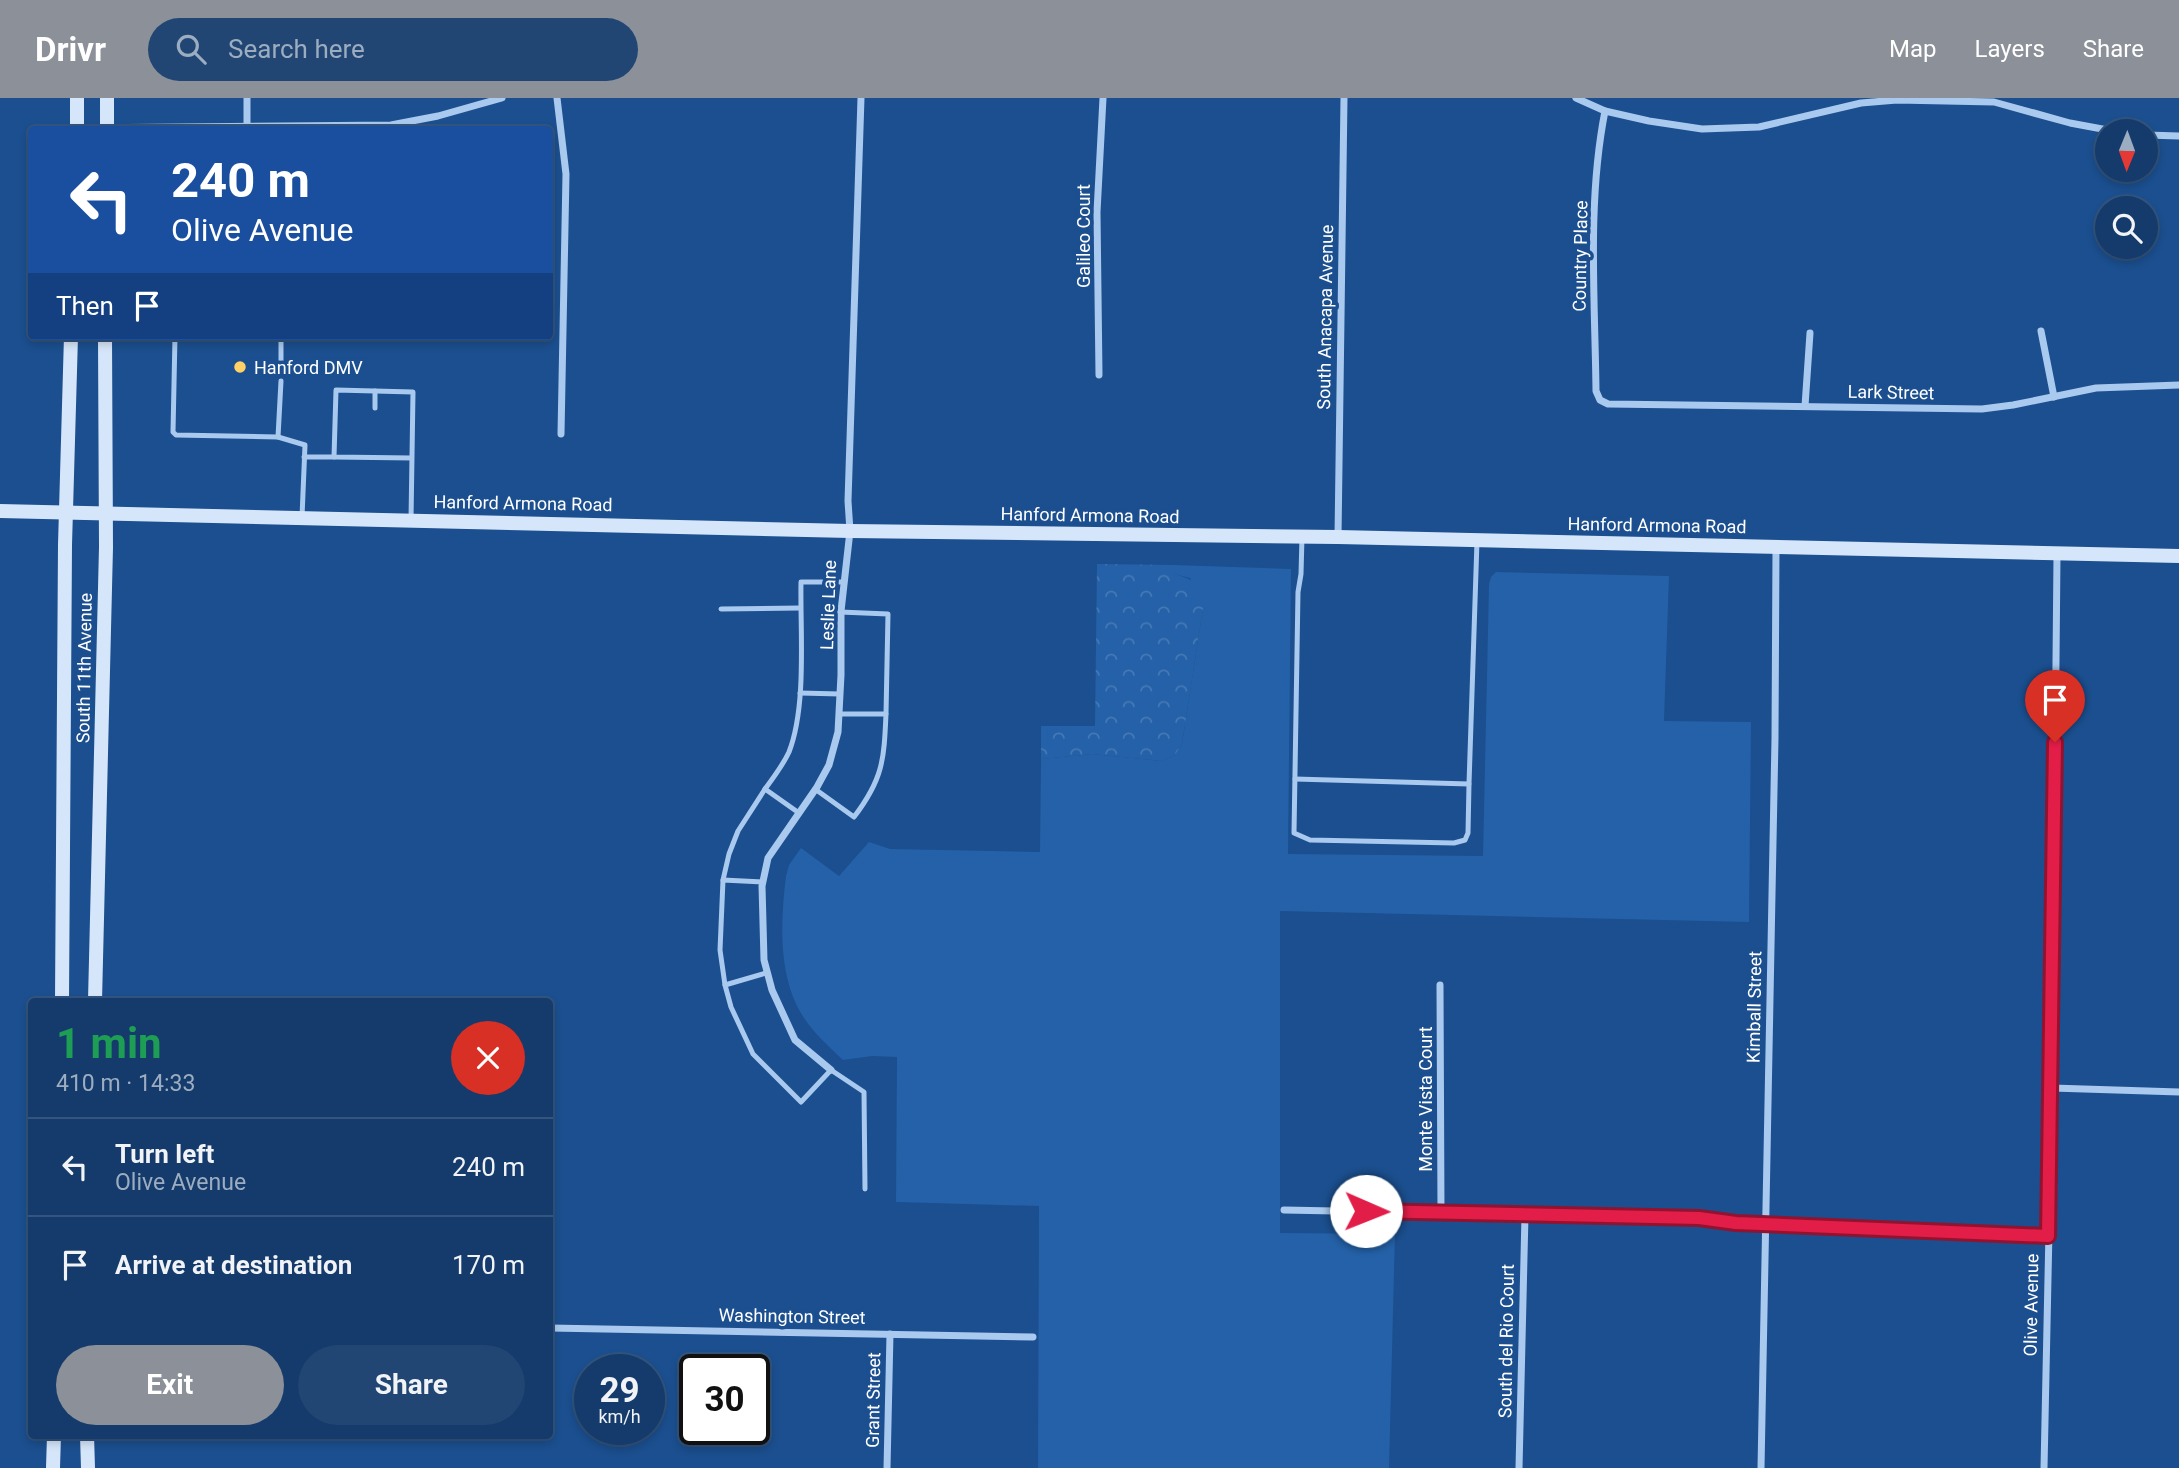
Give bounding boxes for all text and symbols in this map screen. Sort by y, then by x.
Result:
search box [148,18,638,81]
text: Drivr [35,30,106,69]
icon: search [172,30,210,68]
text: Search here [228,34,365,64]
text: Map [1889,35,1937,63]
text: Layers [1975,35,2045,63]
text: Share [2083,35,2144,63]
north arrow [2095,119,2158,182]
map controls [2095,119,2158,259]
text: 240 m [171,152,310,209]
icon: left [56,154,147,245]
street label: Galileo Court [1073,184,1094,288]
button: search [2095,196,2158,259]
street label: Country Place [1569,200,1591,312]
text: Olive Avenue [171,211,353,249]
street label: South Anacapa Avenue [1313,224,1337,410]
icon: arrive [128,287,166,325]
text: Then [56,291,114,321]
place label: Hanford DMV [254,357,363,378]
marker: Hanford DMV [232,359,248,375]
street label: Lark Street [1847,381,1935,403]
street label: Hanford Armona Road [433,491,613,515]
street label: Hanford Armona Road [1000,503,1180,527]
street label: Hanford Armona Road [1567,513,1747,537]
street label: Leslie Lane [816,560,840,650]
street label: South 11th Avenue [72,593,96,743]
pin [2025,670,2085,742]
icon: arrive [2036,681,2074,719]
street label: Kimball Street [1743,951,1765,1063]
text: 1 min [56,1019,162,1068]
button: close [451,1021,525,1095]
street label: Monte Vista Court [1415,1026,1436,1172]
text: 410 m · 14:33 [56,1070,195,1097]
text: Turn left [115,1139,214,1169]
icon: left [56,1148,94,1186]
text: 240 m [452,1152,525,1182]
text: Olive Avenue [115,1169,246,1196]
position arrow [1329,1174,1403,1248]
icon: arrive [56,1246,94,1284]
text: Arrive at destination [115,1250,352,1280]
text: 170 m [452,1250,525,1280]
street label: Olive Avenue [2020,1254,2042,1356]
street label: South del Rio Court [1494,1264,1518,1418]
street label: Washington Street [718,1304,866,1328]
button: Exit [56,1345,284,1425]
button: Share [298,1345,525,1425]
street label: Grant Street [862,1352,884,1448]
speed limit sign: 30 [679,1354,770,1445]
text: 29 [599,1370,640,1411]
text: km/h [598,1406,641,1427]

